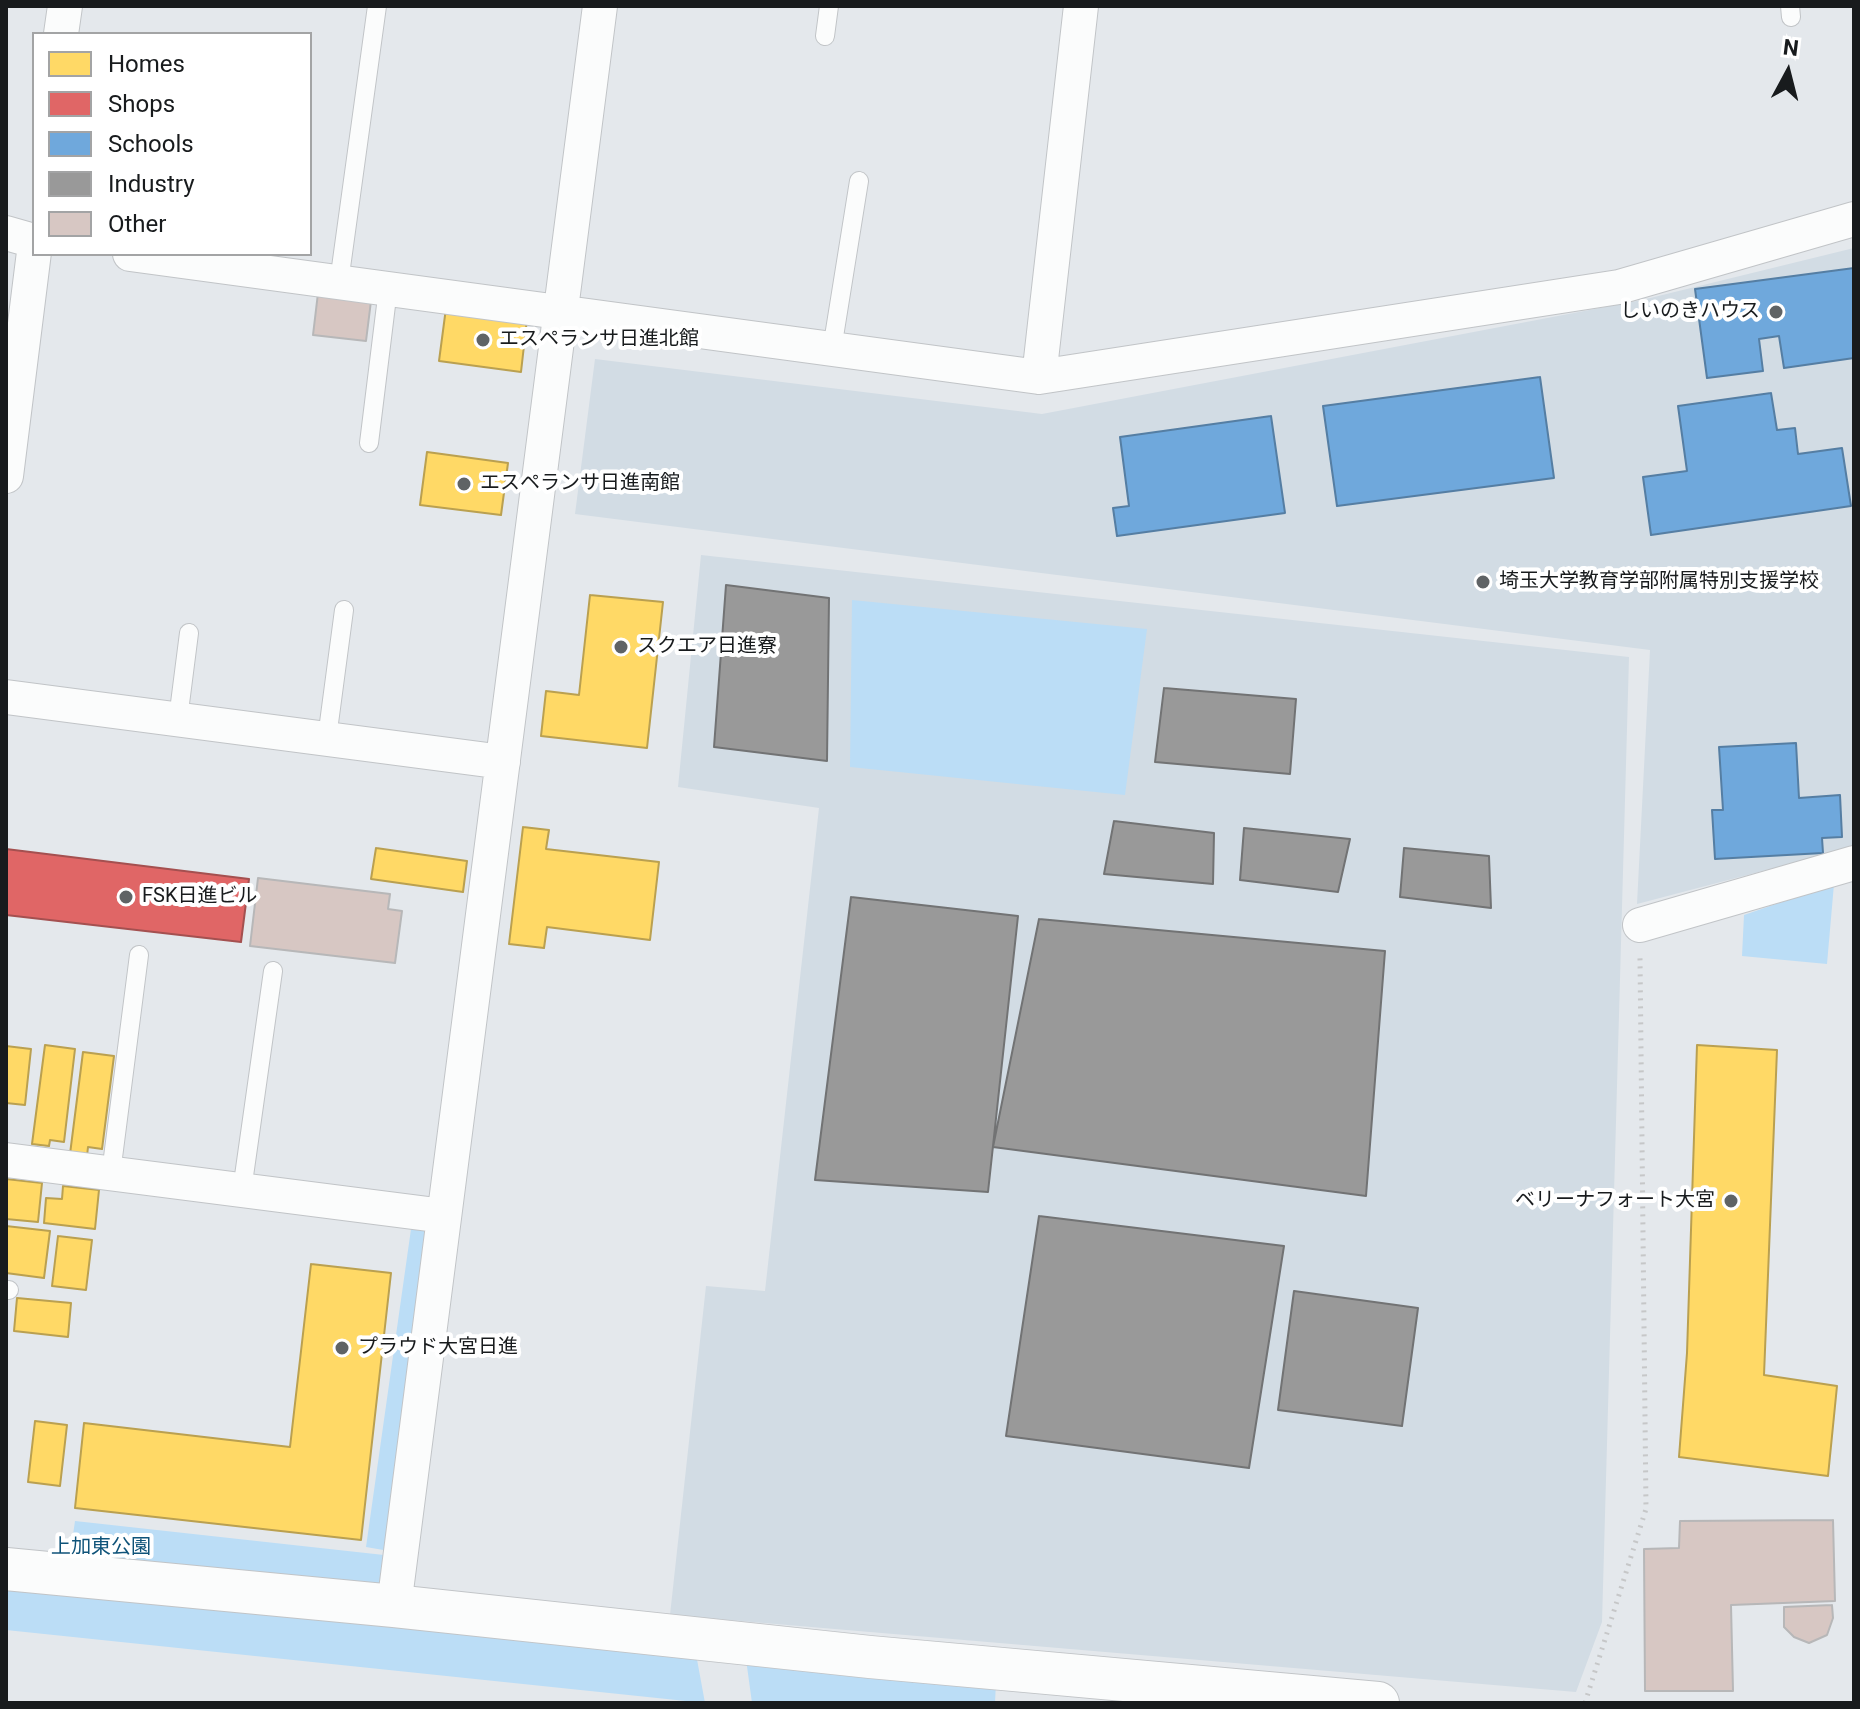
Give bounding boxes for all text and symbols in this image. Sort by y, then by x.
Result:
legend [32,32,312,256]
north arrow [1748,32,1828,112]
text: N [1782,34,1800,61]
text: Homes [108,50,185,78]
text: Shops [108,90,175,118]
text: Schools [108,130,194,158]
text: Industry [108,170,194,198]
text: Other [108,210,166,238]
place label: しいのきハウス [1620,300,1760,324]
marker: しいのきハウス [1767,303,1785,321]
place label: エスペランサ日進北館 [499,328,699,352]
marker: エスペランサ日進北館 [474,331,492,349]
place label: エスペランサ日進南館 [480,472,680,496]
marker: エスペランサ日進南館 [455,475,473,493]
place label: 埼玉大学教育学部附属特別支援学校 [1499,570,1819,594]
marker: 埼玉大学教育学部附属特別支援学校 [1474,573,1492,591]
place label: スクエア日進寮 [637,635,777,659]
marker: スクエア日進寮 [612,638,630,656]
place label: FSK日進ビル [142,885,257,909]
marker: FSK日進ビル [117,888,135,906]
place label: ベリーナフォート大宮 [1515,1189,1715,1213]
marker: ベリーナフォート大宮 [1722,1192,1740,1210]
place label: プラウド大宮日進 [358,1336,518,1360]
marker: プラウド大宮日進 [333,1339,351,1357]
park label: 上加東公園 [51,1536,151,1560]

